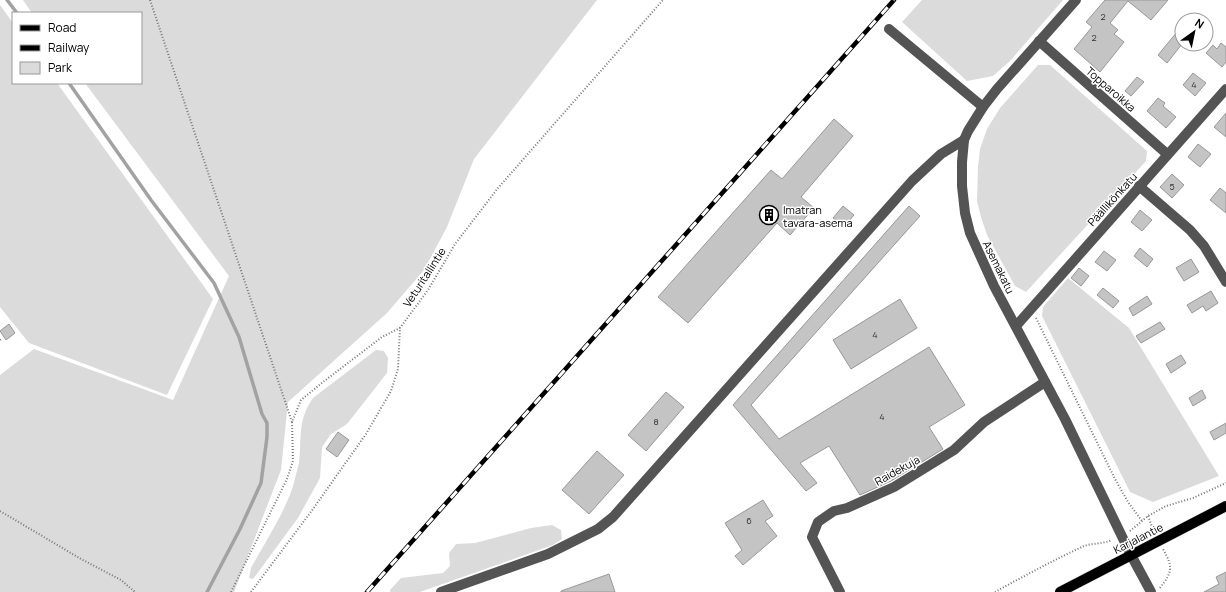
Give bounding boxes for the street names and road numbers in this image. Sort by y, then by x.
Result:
street label: Topparoikka [1083,63,1139,115]
street label: Päällikönkatu [1084,169,1140,229]
street label: Asemakatu [980,238,1018,296]
street label: Veturitallintie [399,244,449,310]
street label: Raidekuja [872,451,922,489]
street label: Karjalantie [1110,519,1166,557]

